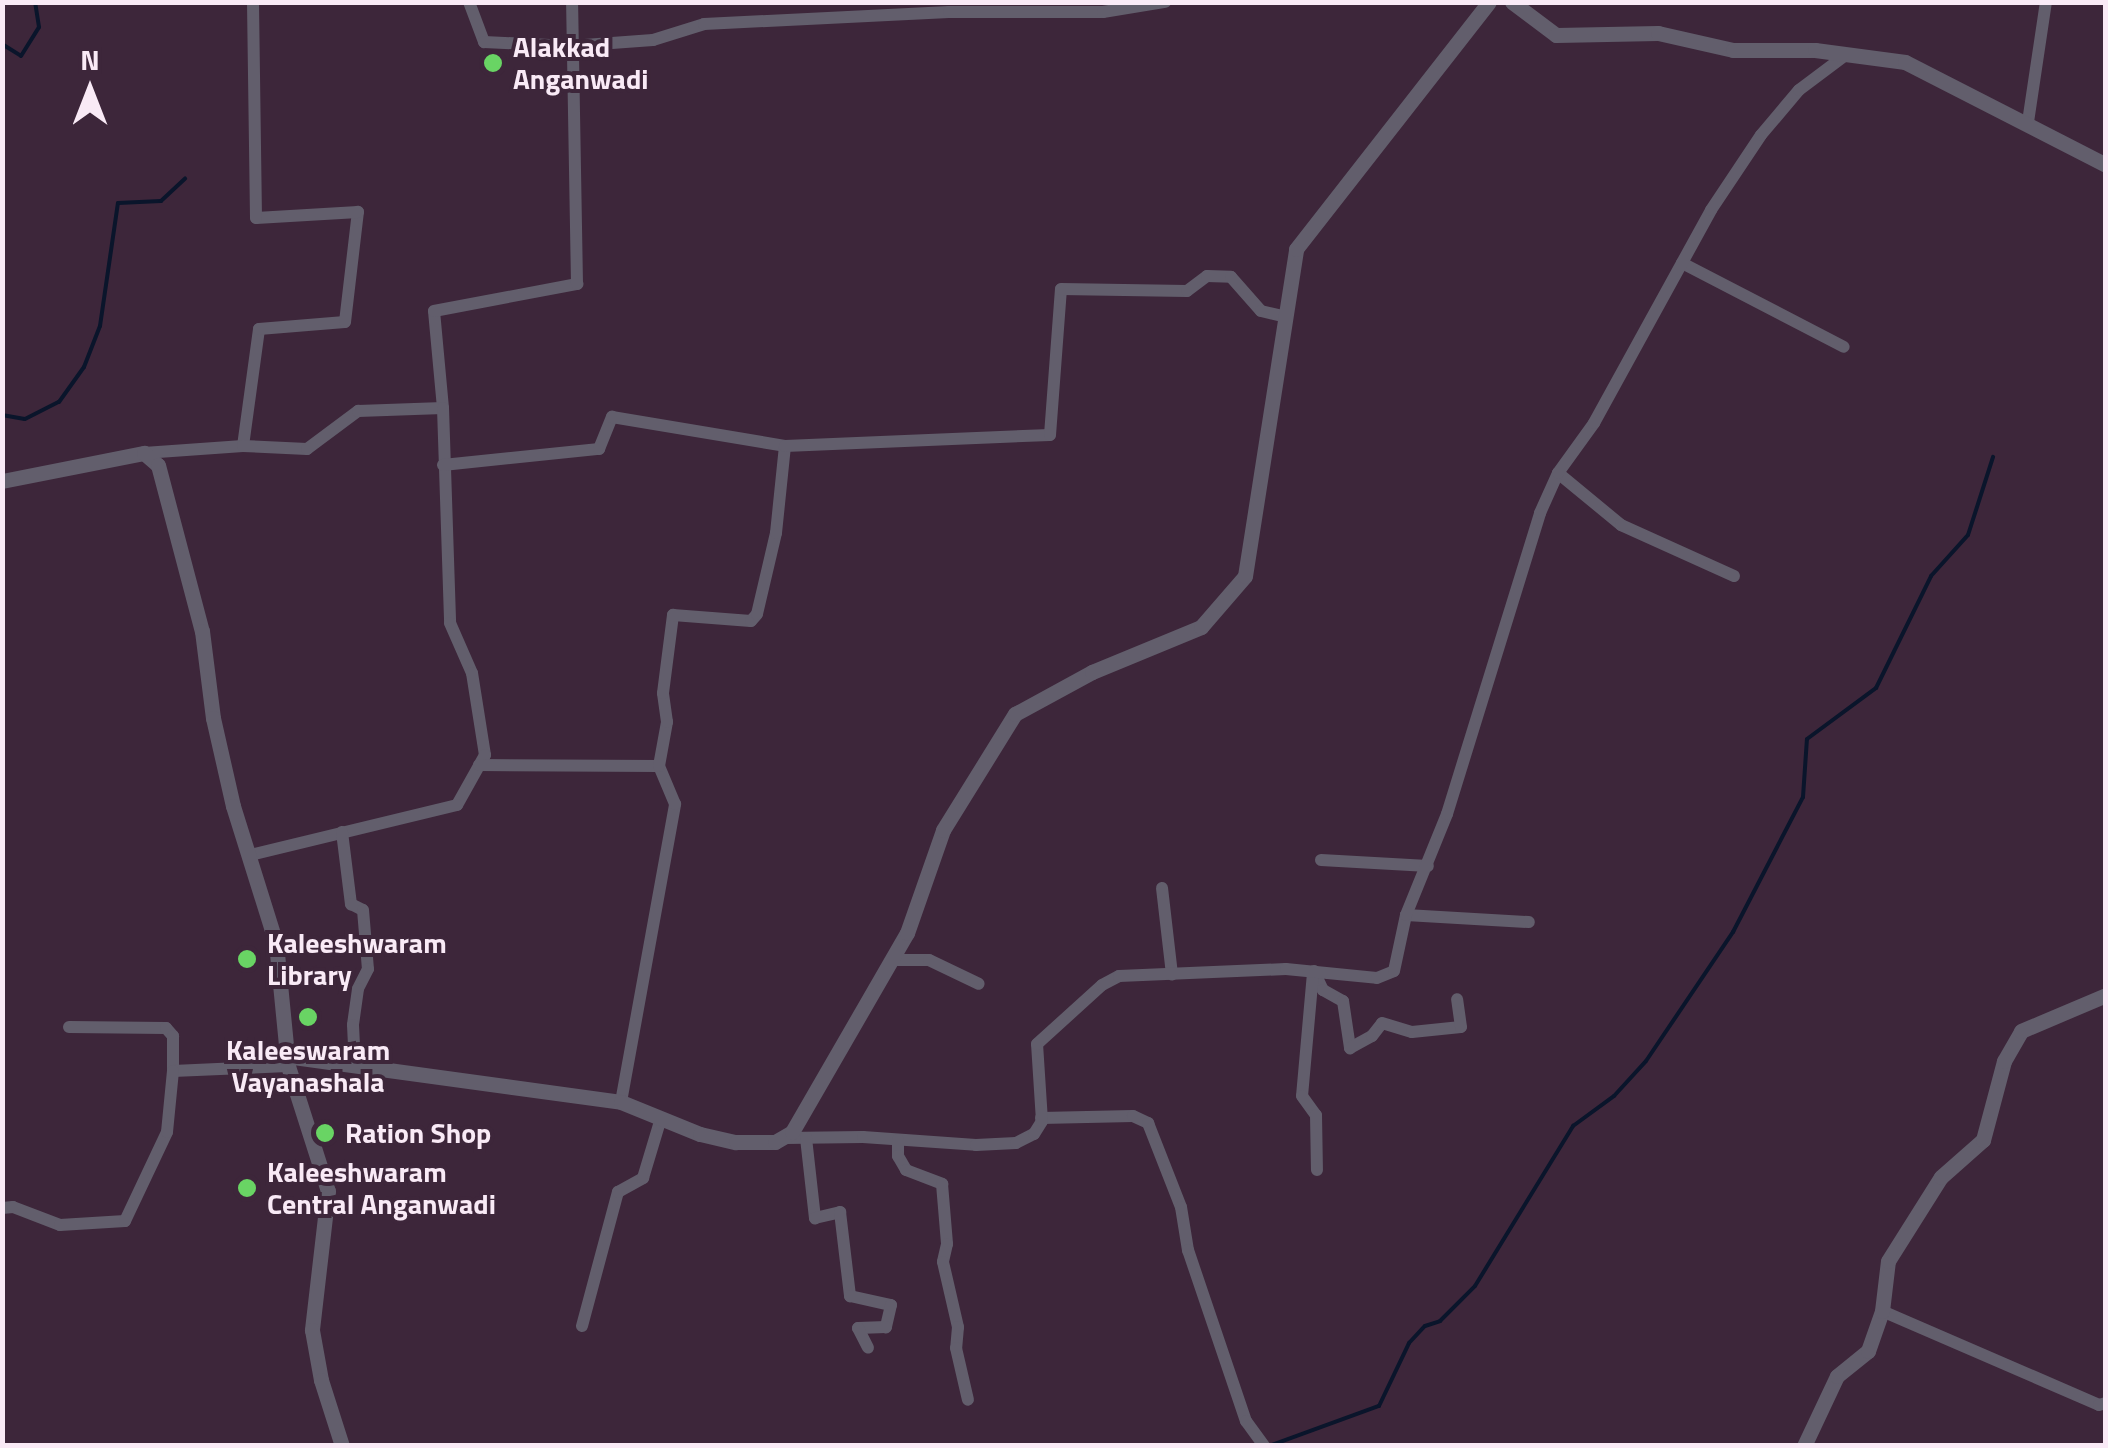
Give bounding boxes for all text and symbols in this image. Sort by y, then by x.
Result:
place label: Alakkad Anganwadi [513,30,648,96]
text: N [80,38,100,81]
north arrow [40,40,140,140]
marker: Alakkad Anganwadi [482,52,504,74]
place label: Kaleeshwaram Library [267,926,447,992]
marker: Kaleeshwaram Library [236,948,258,970]
marker: Kaleeswaram Vayanashala [297,1006,319,1028]
place label: Kaleeswaram Vayanashala [226,1033,390,1099]
place label: Ration Shop [345,1116,491,1150]
marker: Ration Shop [314,1122,336,1144]
place label: Kaleeshwaram Central Anganwadi [267,1155,496,1221]
marker: Kaleeshwaram Central Anganwadi [236,1177,258,1199]

